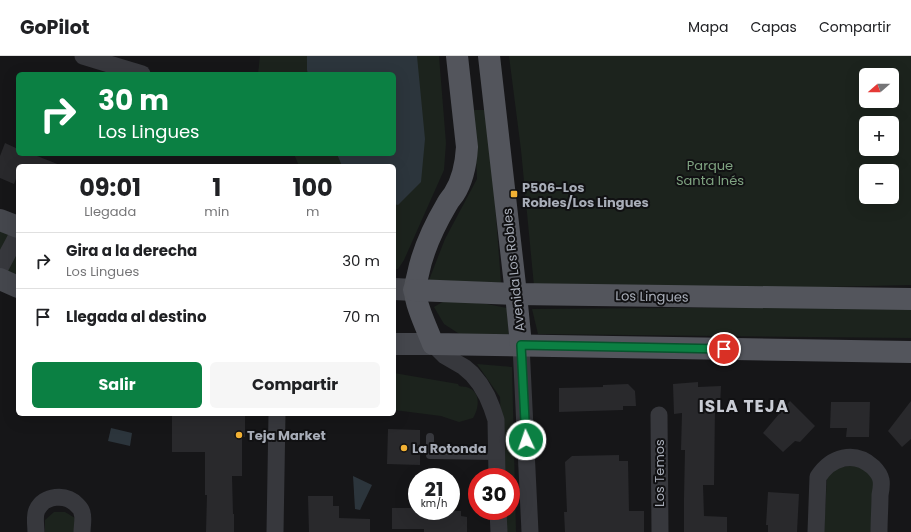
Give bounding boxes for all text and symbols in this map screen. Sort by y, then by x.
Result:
text: GoPilot [20,14,89,41]
text: Mapa [688,17,728,37]
text: Capas [750,17,797,37]
text: Compartir [819,17,891,37]
north arrow [859,68,899,108]
map controls [859,68,899,204]
text: 30 m [98,81,169,120]
icon: right [32,88,84,140]
button: + [859,116,899,156]
text: Los Lingues [98,119,199,144]
park label: Parque Santa Inés [676,156,744,190]
button: − [859,164,899,204]
text: 09:01 [79,171,141,204]
text: 1 [212,171,221,204]
text: 100 [292,171,333,204]
place label: P506-Los Robles/Los Lingues [522,178,649,212]
marker: P506-Los Robles/Los Lingues [509,189,519,199]
text: Llegada [84,202,136,221]
text: min [204,202,229,221]
text: m [306,202,319,221]
street label: Avenida Los Robles [498,207,529,333]
text: Gira a la derecha [66,240,197,261]
icon: right [32,250,54,272]
text: 30 m [342,250,380,271]
text: Los Lingues [66,262,139,281]
street label: Los Lingues [615,286,689,307]
icon: arrive [32,306,54,328]
text: Llegada al destino [66,306,207,327]
text: 70 m [343,306,380,327]
pin [707,332,741,366]
icon: arrive [713,338,735,360]
button: Salir [32,362,202,408]
button: Compartir [210,362,380,408]
district label: ISLA TEJA [699,394,789,418]
position arrow [505,419,547,461]
place label: Teja Market [247,426,326,445]
marker: Teja Market [234,430,244,440]
place label: La Rotonda [412,439,487,458]
street label: Los Temos [650,439,669,507]
marker: La Rotonda [399,443,409,453]
speed limit sign: 30 [468,468,520,520]
text: 21 [425,475,443,503]
text: km/h [421,496,447,511]

